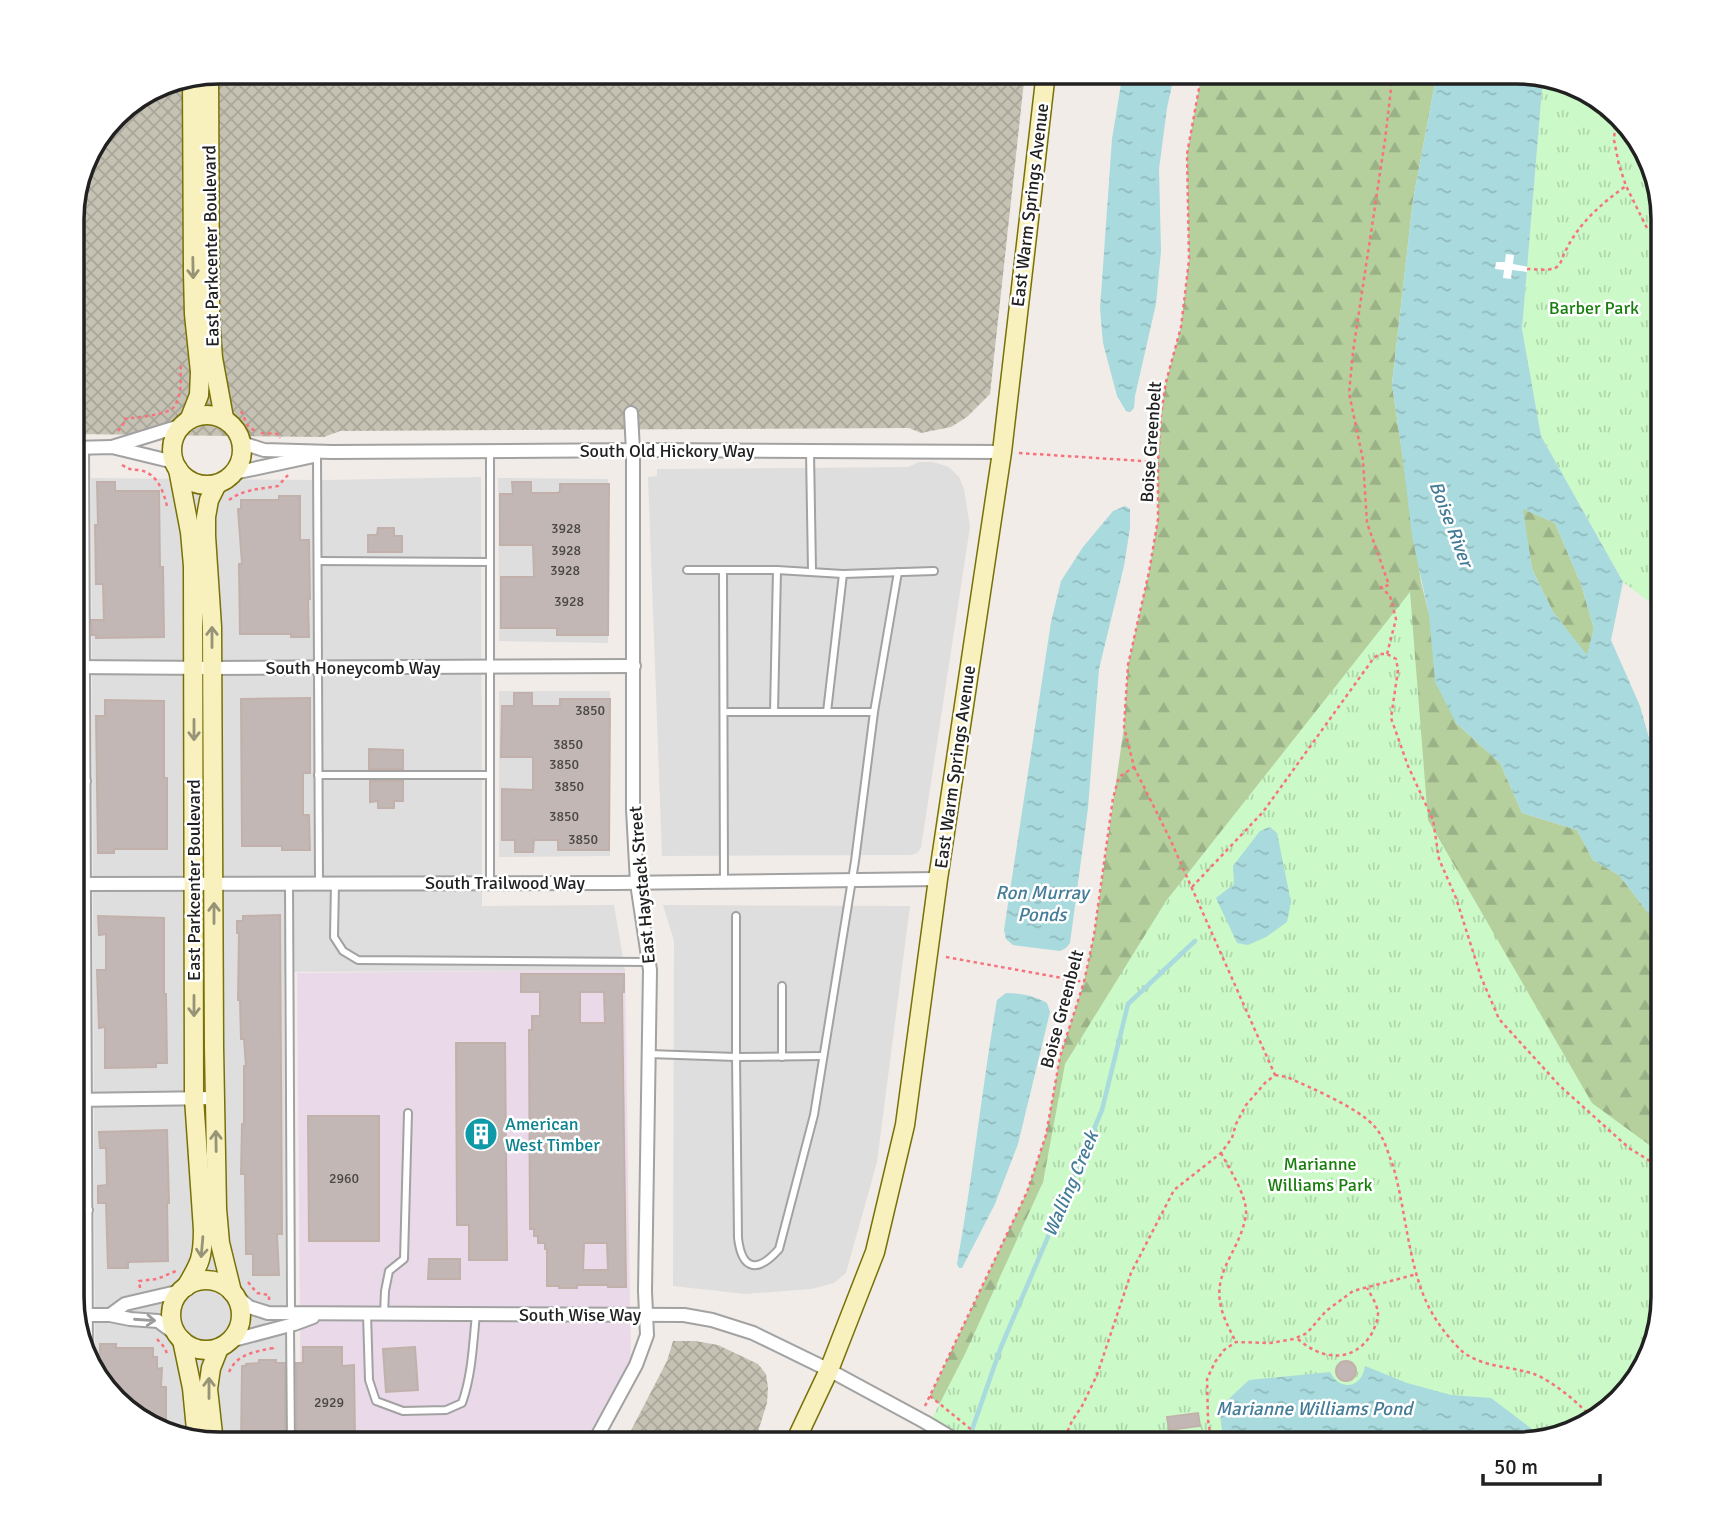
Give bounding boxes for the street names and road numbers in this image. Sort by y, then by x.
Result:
street label: East Warm Springs Avenue [1007,102,1053,308]
street label: East Parkcenter Boulevard [198,145,224,347]
street label: Boise Greenbelt [1136,381,1166,503]
street label: South Old Hickory Way [580,440,755,462]
street label: South Honeycomb Way [265,657,441,679]
street label: East Warm Springs Avenue [930,664,980,870]
street label: East Parkcenter Boulevard [183,779,205,981]
street label: East Haystack Street [624,805,660,965]
street label: South Trailwood Way [425,872,586,894]
street label: Boise Greenbelt [1036,947,1088,1071]
street label: South Wise Way [519,1304,642,1326]

